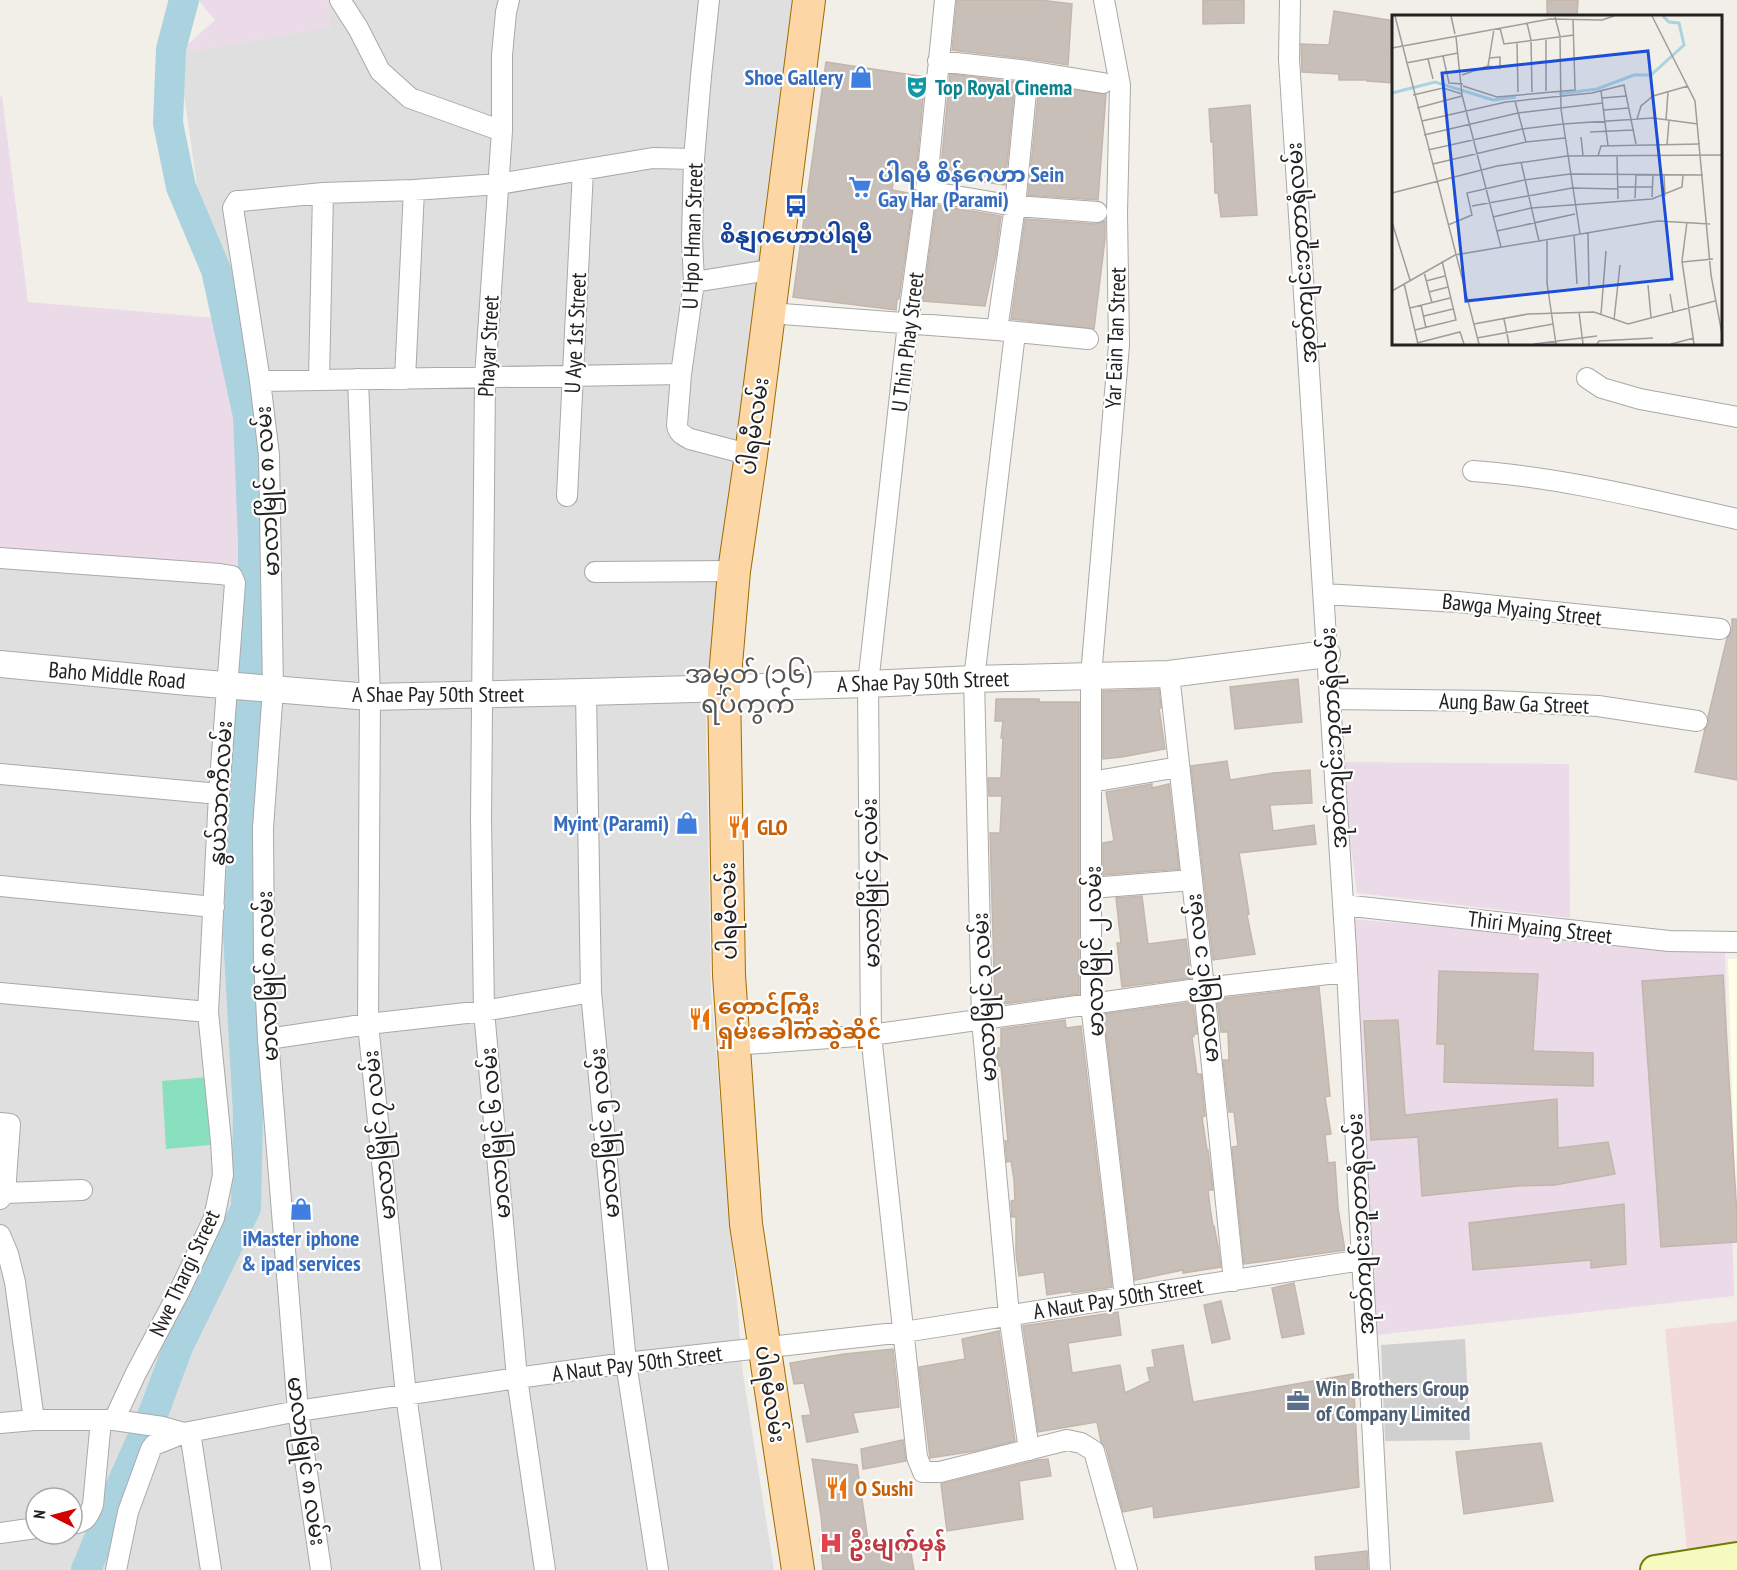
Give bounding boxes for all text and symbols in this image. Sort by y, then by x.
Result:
inset map [1392,15,1722,345]
place label: Shoe Gallery [745,63,844,91]
shop icon: Shoe Gallery [848,64,874,90]
place label: Top Royal Cinema [935,73,1072,101]
theatre icon: Top Royal Cinema [904,74,930,100]
street label: အုတ်ကျင်းဘူတာရုံလမ်း [1278,141,1328,365]
place label: ပါရမီ စိန်ဂေဟာ Sein Gay Har (Parami) [878,159,1064,213]
street label: U Hpo Hman Street [675,162,709,310]
supermarket icon: ပါရမီ စိန်ဂေဟာ Sein Gay Har (Parami) [847,174,873,200]
bus stop icon: စိနျဂဟောပါရမီ [783,193,809,219]
place label: စိနျဂဟောပါရမီ [720,221,872,254]
street label: Yar Eain Tan Street [1099,267,1131,409]
street label: U Thin Phay Street [885,271,929,413]
street label: U Aye 1st Street [558,272,592,394]
street label: Phayar Street [471,294,505,398]
street label: ပါရမီလမ်း [732,375,779,477]
street label: မာလာမြိုင် ၈ လမ်း [248,405,289,577]
street label: Bawga Myaing Street [1441,587,1603,631]
street label: အုတ်ကျင်းဘူတာရုံလမ်း [1312,626,1358,850]
street label: Baho Middle Road [47,655,187,695]
district label: အမှတ် (၁၆) ရပ်ကွက် [684,657,812,725]
street label: A Shae Pay 50th Street [836,664,1010,698]
street label: A Shae Pay 50th Street [352,680,524,708]
street label: Aung Baw Ga Street [1439,686,1589,720]
street label: နွယ်သာကီလမ်း [201,720,241,867]
street label: မာလာမြိုင် ၄ လမ်း [854,798,889,968]
place label: Myint (Parami) [553,809,669,837]
shop icon: Myint (Parami) [674,810,700,836]
place label: GLO [757,813,788,841]
restaurant icon: GLO [726,814,752,840]
street label: ပါရမီလမ်း [712,862,747,960]
street label: မာလာမြိုင် ၂ လမ်း [1078,865,1113,1037]
street label: မာလာမြိုင် ၈ လမ်း [249,890,288,1062]
street label: မာလာမြိုင် ၁ လမ်း [1178,892,1229,1064]
street label: Thiri Myaing Street [1466,904,1614,950]
street label: မာလာမြိုင် ၃ လမ်း [965,911,1006,1083]
place label: တောင်ကြီး ရှမ်းခေါက်ဆွဲဆိုင် [718,991,881,1049]
restaurant icon: တောင်ကြီး ရှမ်းခေါက်ဆွဲဆိုင် [687,1006,713,1032]
street label: မာလာမြိုင် ၆ လမ်း [473,1046,520,1220]
street label: မာလာမြိုင် ၅ လမ်း [582,1046,629,1220]
street label: မာလာမြိုင် ၇ လမ်း [355,1048,406,1221]
street label: အုတ်ကျင်းဘူတာရုံလမ်း [1339,1112,1385,1336]
shop icon: iMaster iphone & ipad services [288,1196,314,1222]
street label: Nwe Thargi Street [142,1205,226,1341]
place label: iMaster iphone & ipad services [241,1224,361,1277]
street label: A Naut Pay 50th Street [1031,1271,1205,1325]
street label: A Naut Pay 50th Street [550,1339,724,1387]
street label: ပါရမီလမ်း [746,1343,793,1445]
street label: မာလာမြိုင် ၈ လမ်း [277,1374,334,1548]
place label: Win Brothers Group of Company Limited [1315,1374,1471,1427]
office icon: Win Brothers Group of Company Limited [1285,1388,1311,1414]
place label: O Sushi [855,1474,913,1502]
restaurant icon: O Sushi [824,1475,850,1501]
north arrow [24,1486,84,1546]
text: N [29,1509,49,1520]
place label: ဦးမျက်မှန် [849,1528,946,1562]
hospital icon: ဦးမျက်မှန် [818,1530,844,1556]

